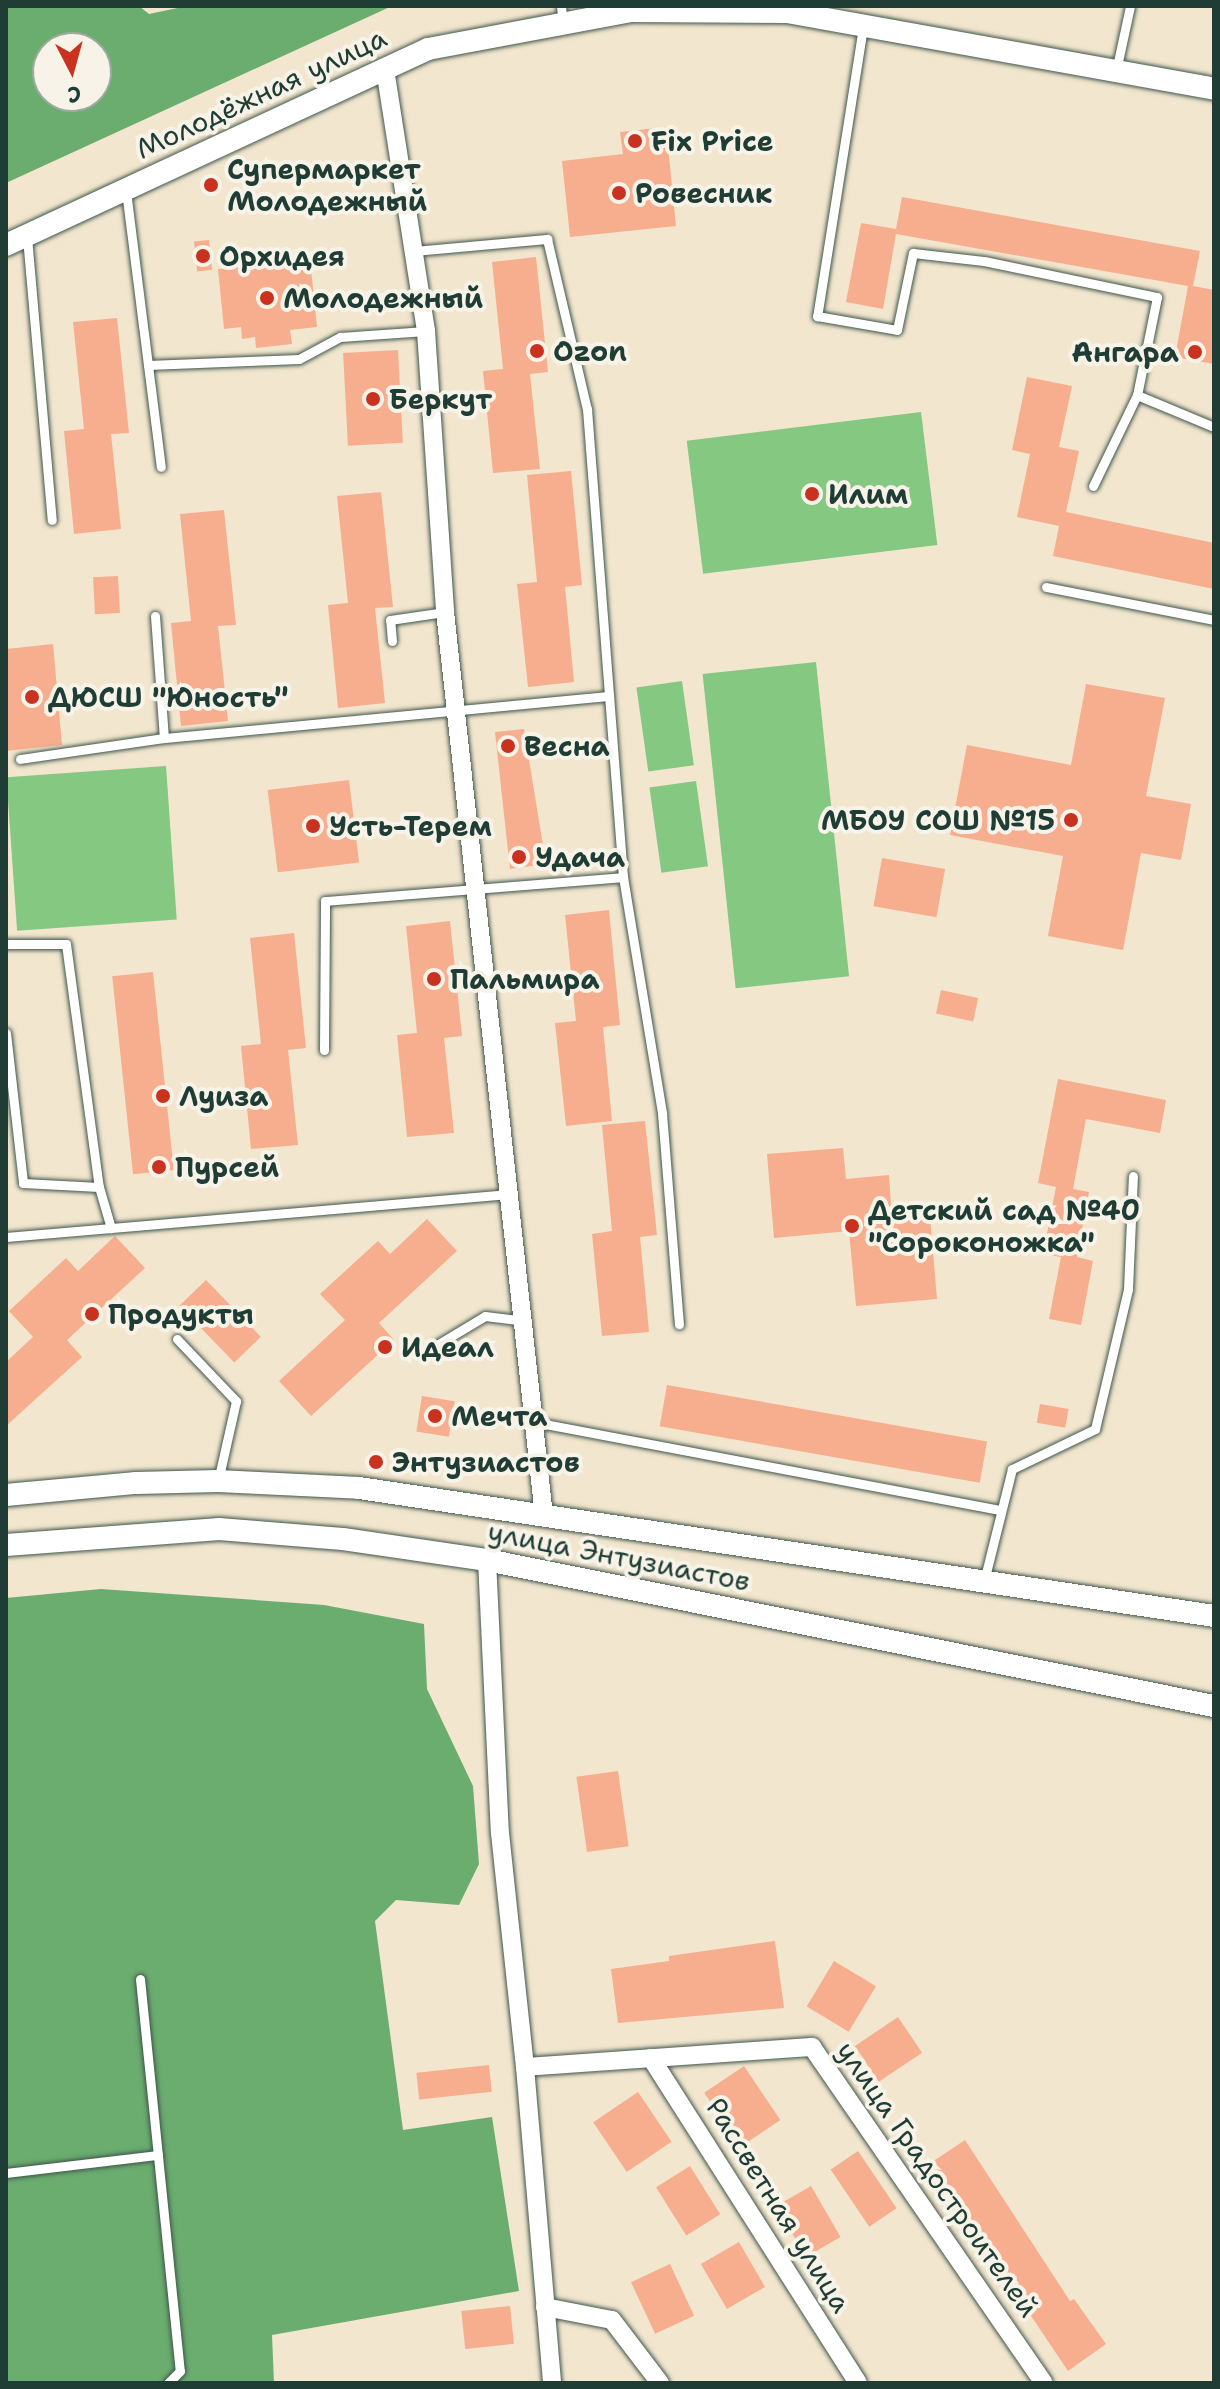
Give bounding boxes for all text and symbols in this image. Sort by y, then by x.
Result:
street label: Молодёжная улица [130,20,392,166]
north arrow [32,32,112,112]
text: С [66,79,83,110]
place label: Fix Price [651,124,774,158]
marker: Fix Price [626,132,644,150]
place label: Супермаркет Молодежный [227,152,427,218]
marker: Супермаркет Молодежный [202,176,220,194]
place label: Ровесник [635,176,772,210]
marker: Ровесник [610,184,628,202]
place label: Орхидея [219,239,345,273]
marker: Орхидея [194,247,212,265]
place label: Молодежный [283,281,483,315]
marker: Молодежный [258,289,276,307]
place label: Ozon [553,334,627,368]
place label: Ангара [1072,335,1179,369]
marker: Ozon [528,342,546,360]
marker: Ангара [1186,343,1204,361]
place label: Беркут [389,382,492,416]
marker: Беркут [364,390,382,408]
place label: Илим [828,477,908,511]
marker: Илим [803,485,821,503]
place label: ДЮСШ "Юность" [48,680,289,714]
marker: ДЮСШ "Юность" [23,688,41,706]
place label: Весна [524,729,610,763]
marker: Весна [499,737,517,755]
place label: МБОУ СОШ №15 [821,803,1055,837]
place label: Усть-Терем [329,809,492,843]
marker: МБОУ СОШ №15 [1062,811,1080,829]
marker: Усть-Терем [304,817,322,835]
place label: Удача [535,840,625,874]
marker: Удача [510,848,528,866]
place label: Пальмира [450,962,600,996]
marker: Пальмира [425,970,443,988]
place label: Луиза [179,1079,268,1113]
marker: Луиза [154,1087,172,1105]
place label: Пурсей [175,1150,279,1184]
marker: Пурсей [150,1158,168,1176]
place label: Детский сад №40 "Сороконожка" [868,1193,1140,1259]
marker: Детский сад №40 "Сороконожка" [843,1217,861,1235]
place label: Продукты [108,1297,254,1331]
marker: Продукты [83,1305,101,1323]
place label: Идеал [401,1330,494,1364]
marker: Идеал [376,1338,394,1356]
place label: Мечта [451,1399,547,1433]
marker: Мечта [426,1407,444,1425]
place label: Энтузиастов [392,1445,580,1479]
marker: Энтузиастов [367,1453,385,1471]
street label: улица Энтузиастов [485,1514,753,1598]
street label: улица Градостроителей [830,2035,1046,2323]
street label: Рассветная улица [699,2092,859,2318]

